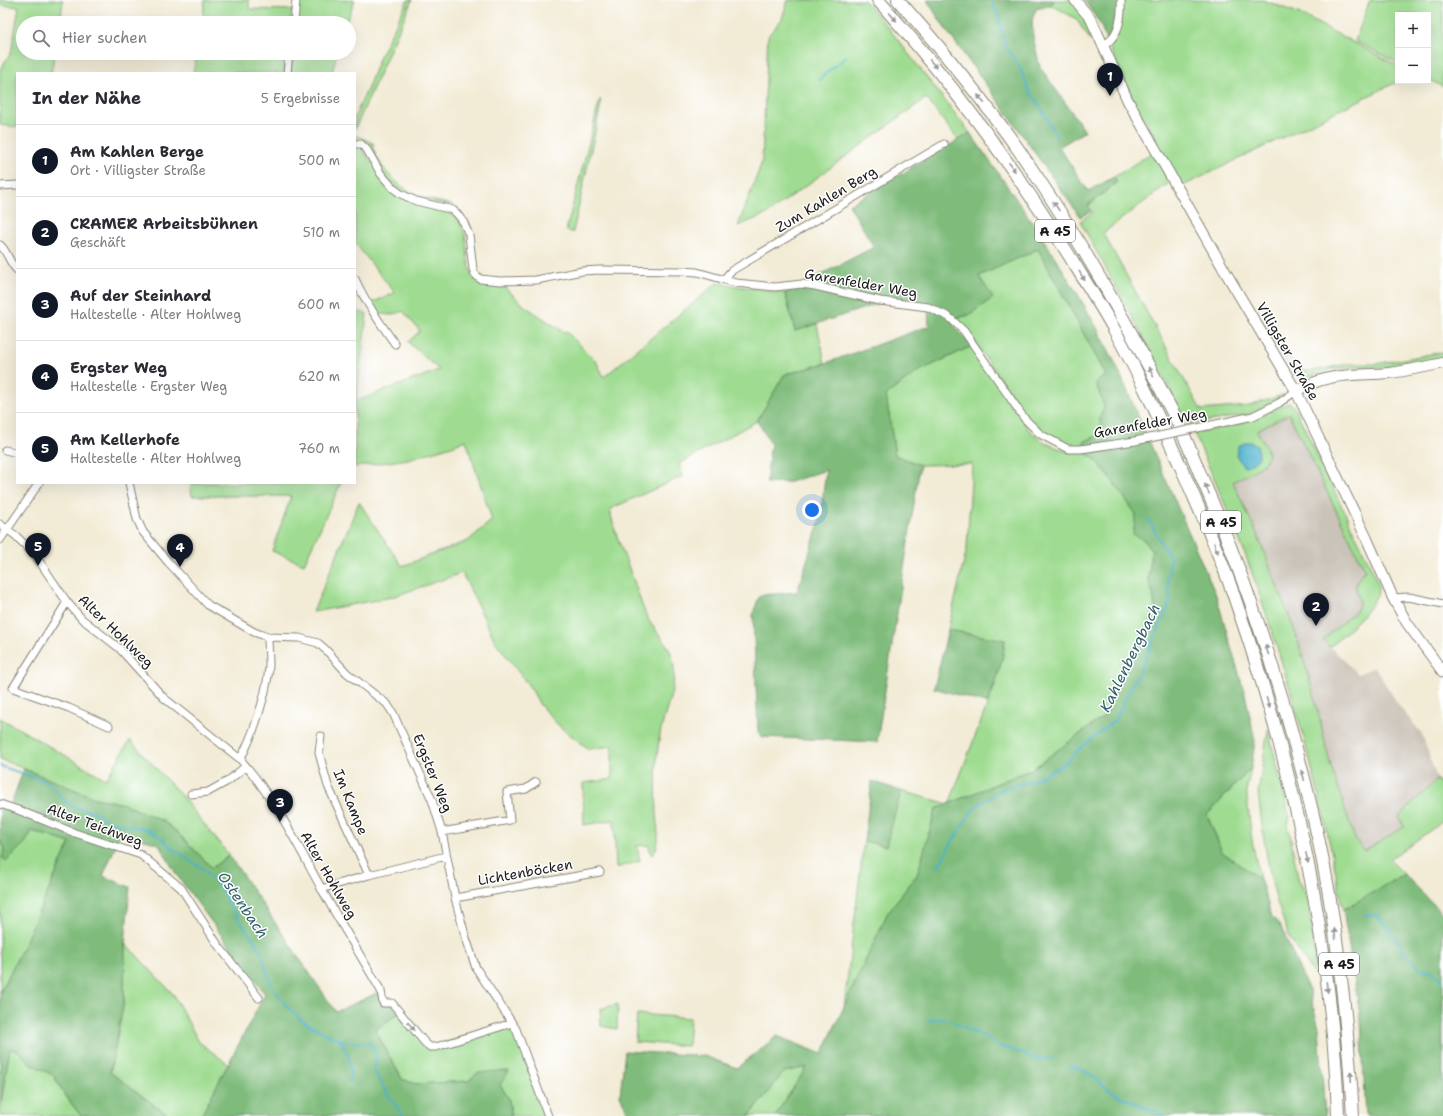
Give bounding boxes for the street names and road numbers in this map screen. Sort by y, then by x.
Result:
street label: Zum Kahlen Berg [772,162,880,236]
road number: A 45 [1035,220,1075,242]
street label: Garenfelder Weg [803,264,919,302]
street label: Villigster Straße [1253,299,1323,403]
street label: Garenfelder Weg [1092,404,1208,442]
road number: A 45 [1201,511,1241,533]
street label: Alter Hohlweg [74,590,158,672]
street label: Ergster Weg [409,731,457,815]
street label: Im Kampe [330,766,372,838]
street label: Alter Teichweg [45,799,145,851]
street label: Alter Hohlweg [297,828,361,922]
street label: Lichtenböcken [476,855,574,889]
road number: A 45 [1319,953,1359,975]

